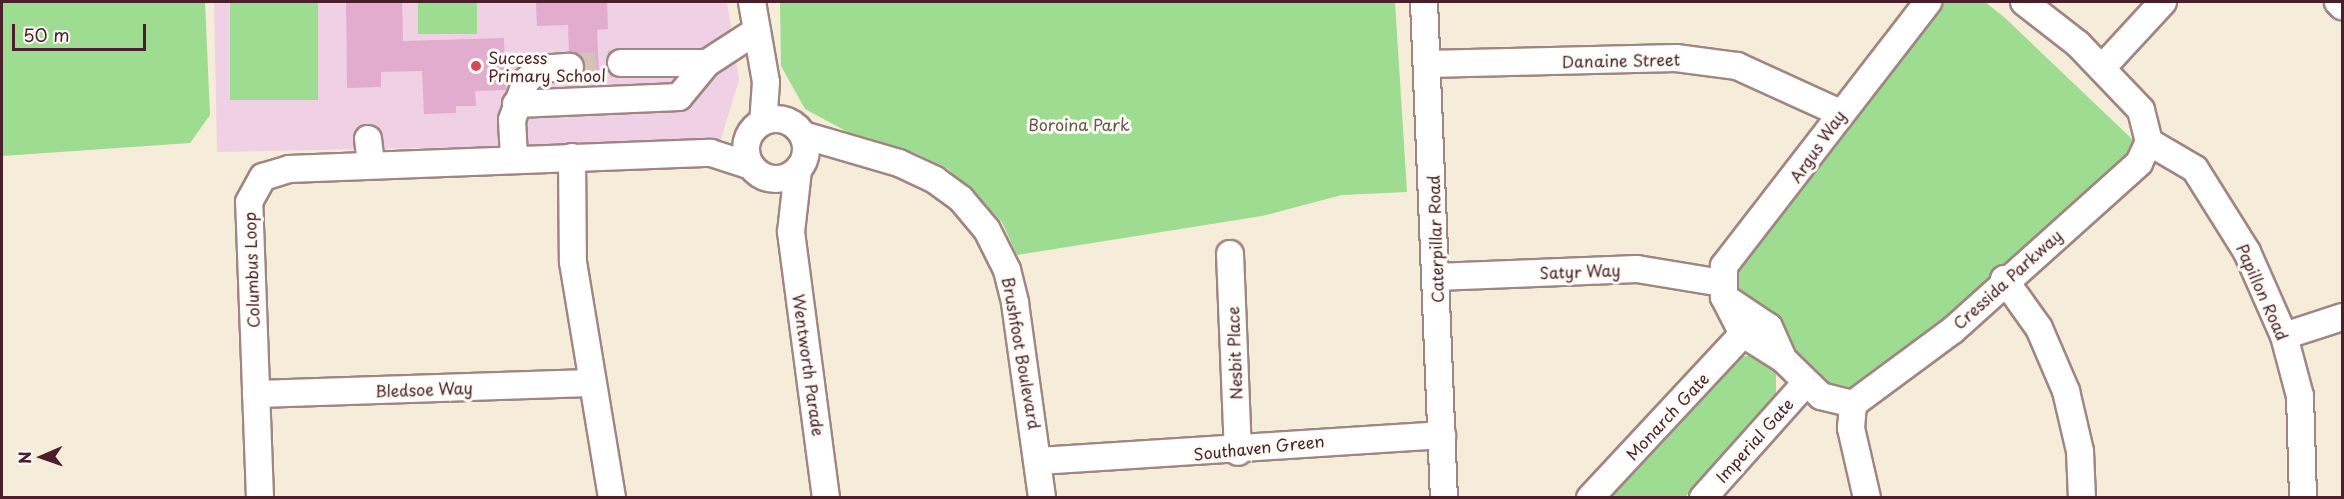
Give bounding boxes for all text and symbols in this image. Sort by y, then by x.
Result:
scale bar [15,12,148,50]
text: 50 m [23,21,70,48]
place label: Success Primary School [488,47,606,85]
street label: Danaine Street [1562,49,1680,71]
marker: Success Primary School [469,59,483,73]
street label: Argus Way [1785,106,1849,186]
park label: Boroina Park [1029,114,1129,134]
street label: Caterpillar Road [1423,175,1447,303]
street label: Columbus Loop [239,212,263,328]
street label: Cressida Parkway [1949,225,2065,333]
street label: Papillon Road [2233,241,2293,343]
street label: Satyr Way [1539,260,1621,282]
street label: Brushfoot Boulevard [999,275,1045,431]
street label: Wentworth Parade [789,292,829,438]
street label: Nesbit Place [1223,306,1245,400]
street label: Monarch Gate [1622,368,1712,464]
street label: Bledsoe Way [375,378,473,400]
street label: Imperial Gate [1711,394,1797,486]
north arrow [12,427,72,487]
street label: Southaven Green [1192,431,1326,463]
text: N [12,451,36,464]

